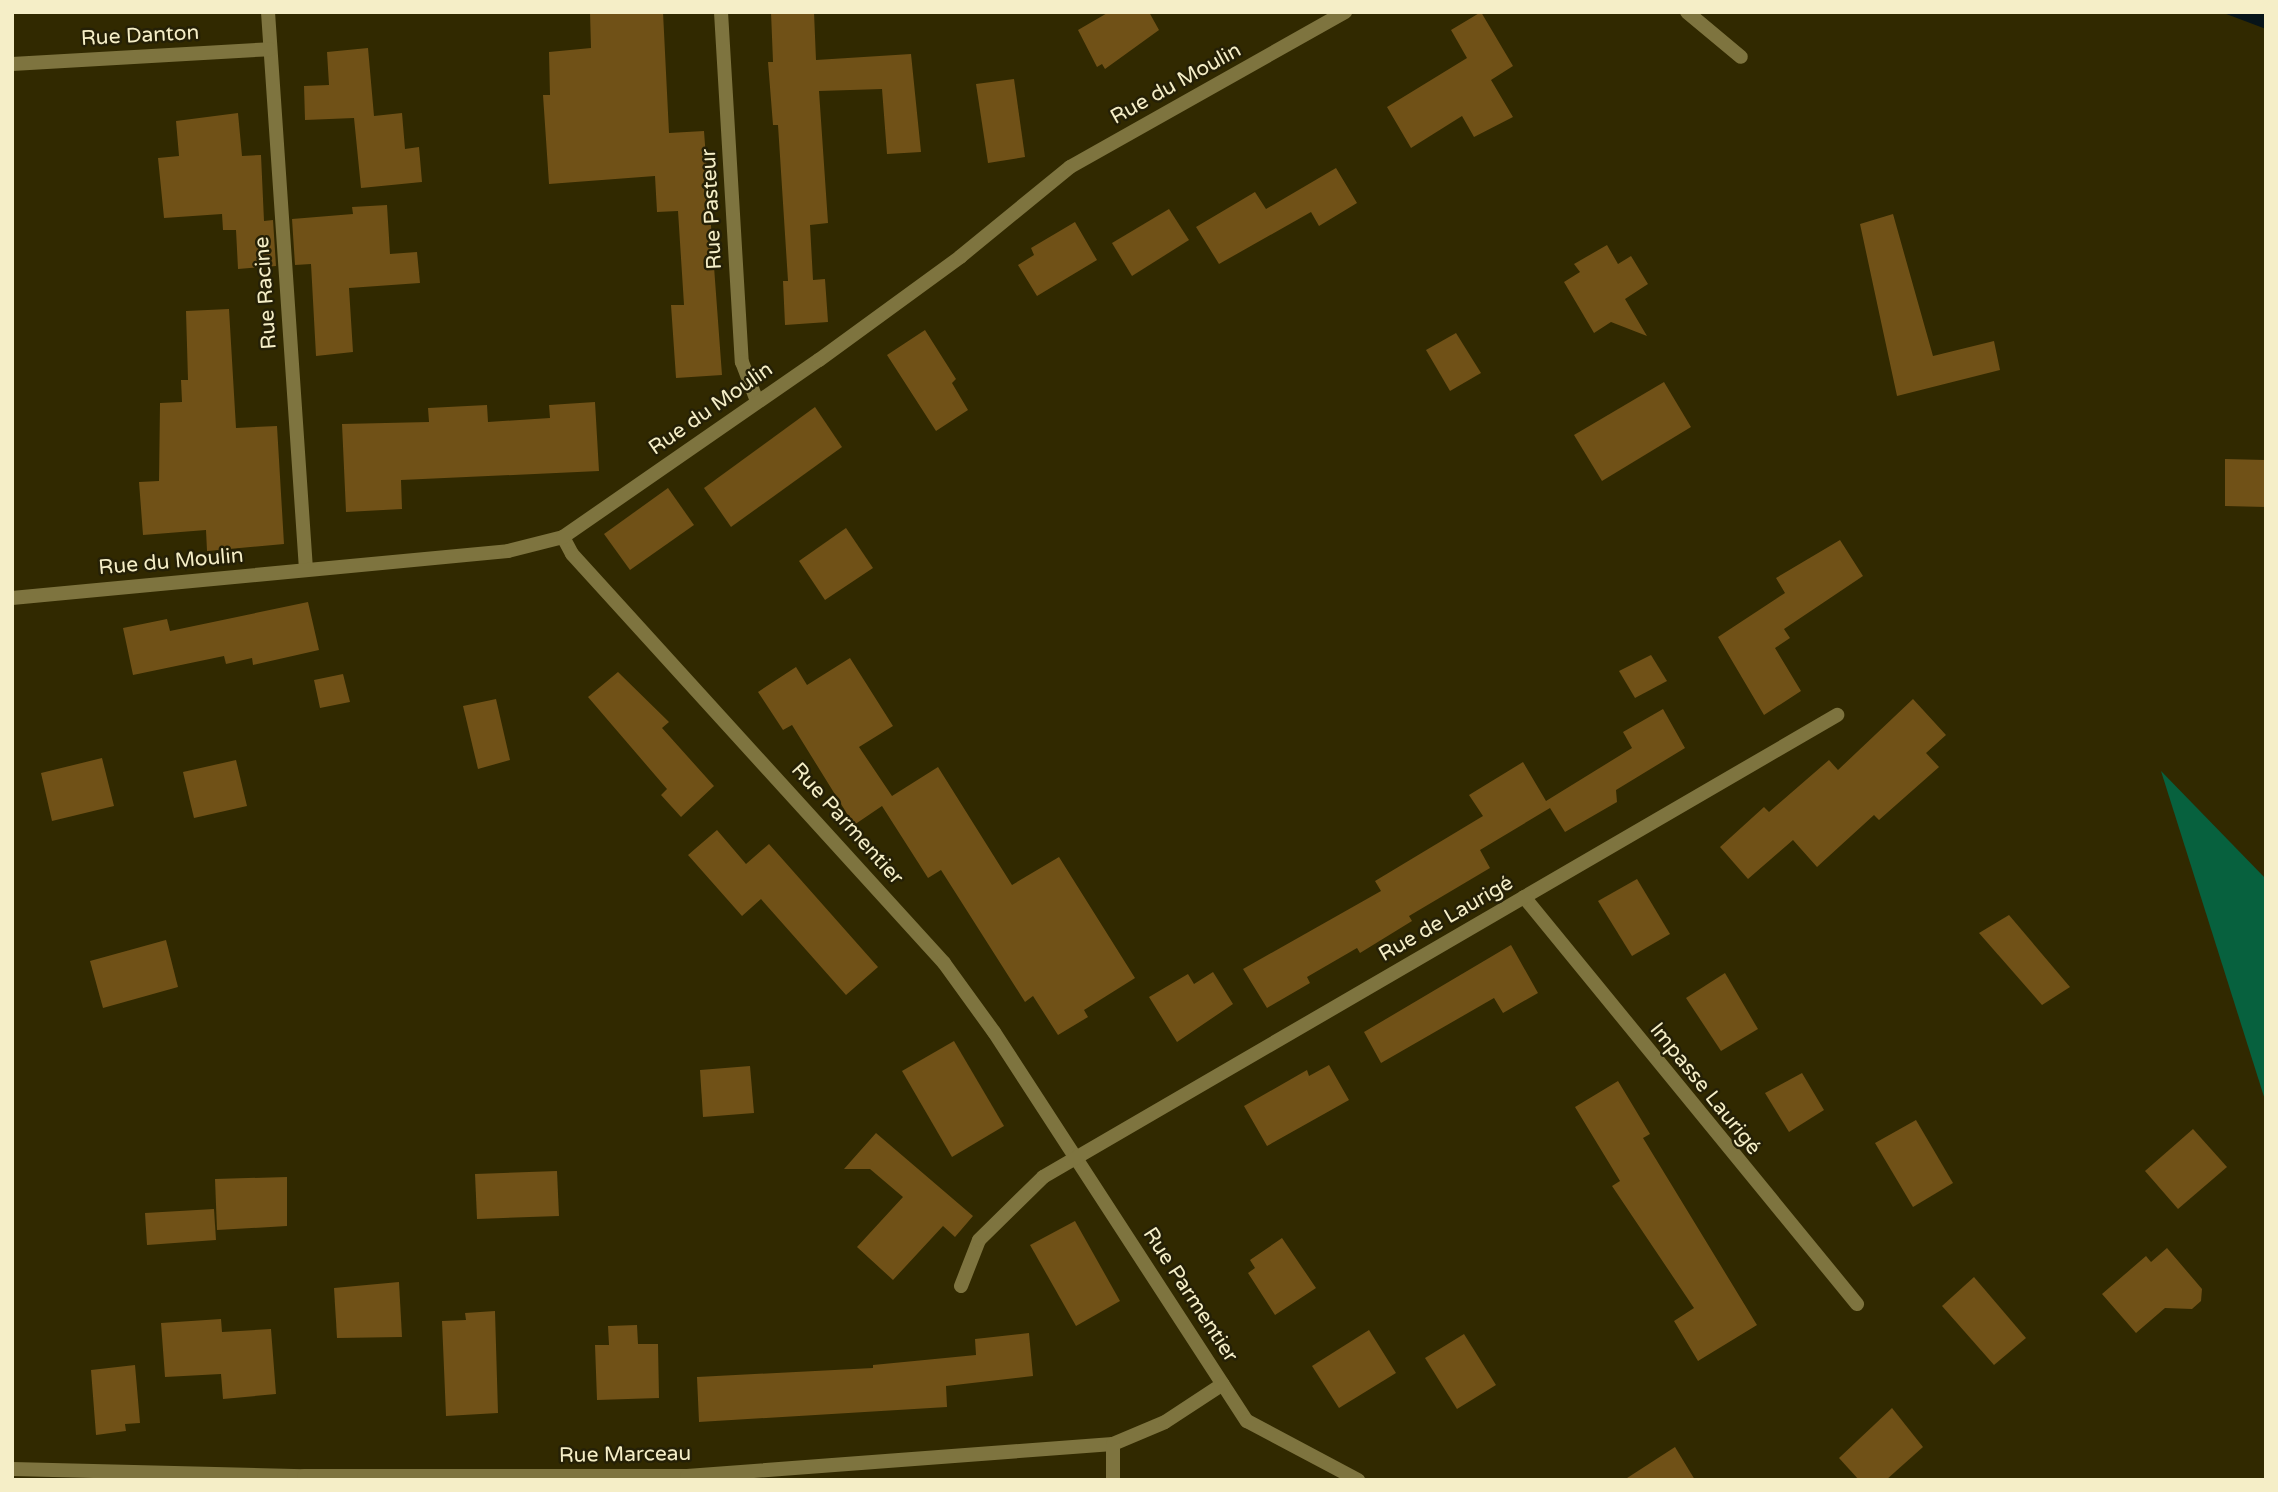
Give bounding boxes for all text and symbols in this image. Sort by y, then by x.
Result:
street label: Rue Danton [80,20,200,52]
street label: Rue du Moulin [1106,38,1246,130]
street label: Rue Pasteur [696,148,728,270]
street label: Rue Racine [249,236,283,350]
street label: Rue du Moulin [644,357,778,461]
street label: Rue du Moulin [97,543,245,581]
street label: Rue Parmentier [786,758,908,890]
street label: Rue de Laurigé [1374,870,1518,968]
street label: Impasse Laurigé [1644,1018,1766,1160]
street label: Rue Parmentier [1137,1223,1243,1367]
street label: Rue Marceau [559,1441,691,1469]

